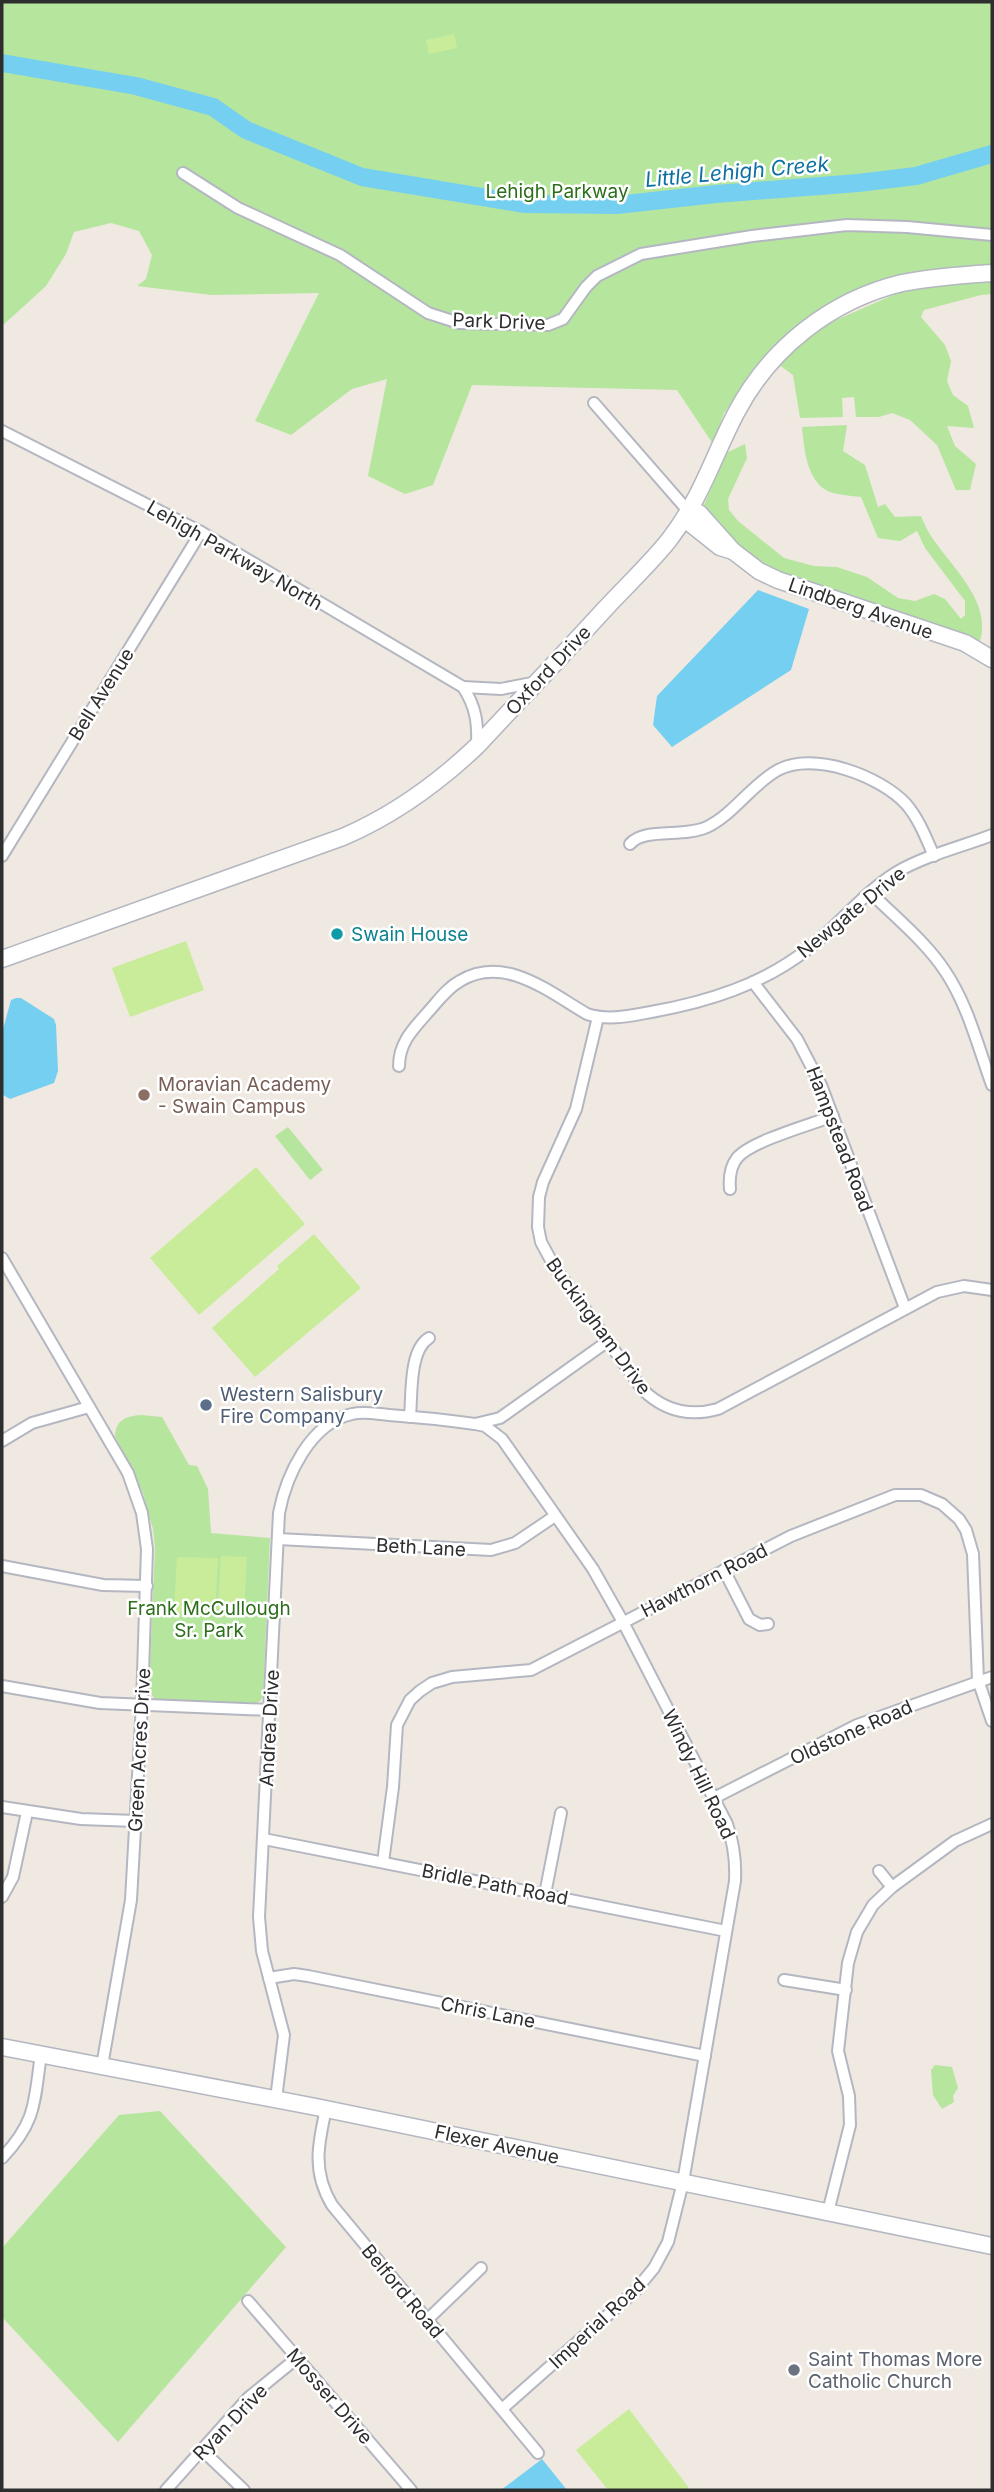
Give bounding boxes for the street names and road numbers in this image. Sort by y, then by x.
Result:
street label: Park Drive [452,308,546,335]
street label: Lehigh Parkway North [143,496,327,615]
street label: Lindberg Avenue [785,573,936,644]
street label: Oxford Drive [501,621,596,720]
street label: Bell Avenue [64,644,139,745]
street label: Newgate Drive [793,862,910,963]
street label: Hampstead Road [801,1063,878,1215]
street label: Buckingham Drive [541,1253,656,1399]
street label: Beth Lane [375,1534,467,1561]
street label: Hawthorn Road [637,1539,771,1622]
street label: Green Acres Drive [124,1667,155,1833]
street label: Andrea Drive [255,1669,284,1787]
street label: Oldstone Road [786,1695,916,1770]
street label: Windy Hill Road [657,1706,740,1843]
street label: Bridle Path Road [420,1859,570,1910]
street label: Chris Lane [438,1992,537,2033]
street label: Flexer Avenue [433,2120,561,2169]
street label: Belford Road [357,2240,449,2343]
street label: Imperial Road [545,2273,650,2374]
street label: Mosser Drive [282,2344,377,2449]
street label: Ryan Drive [188,2379,272,2465]

